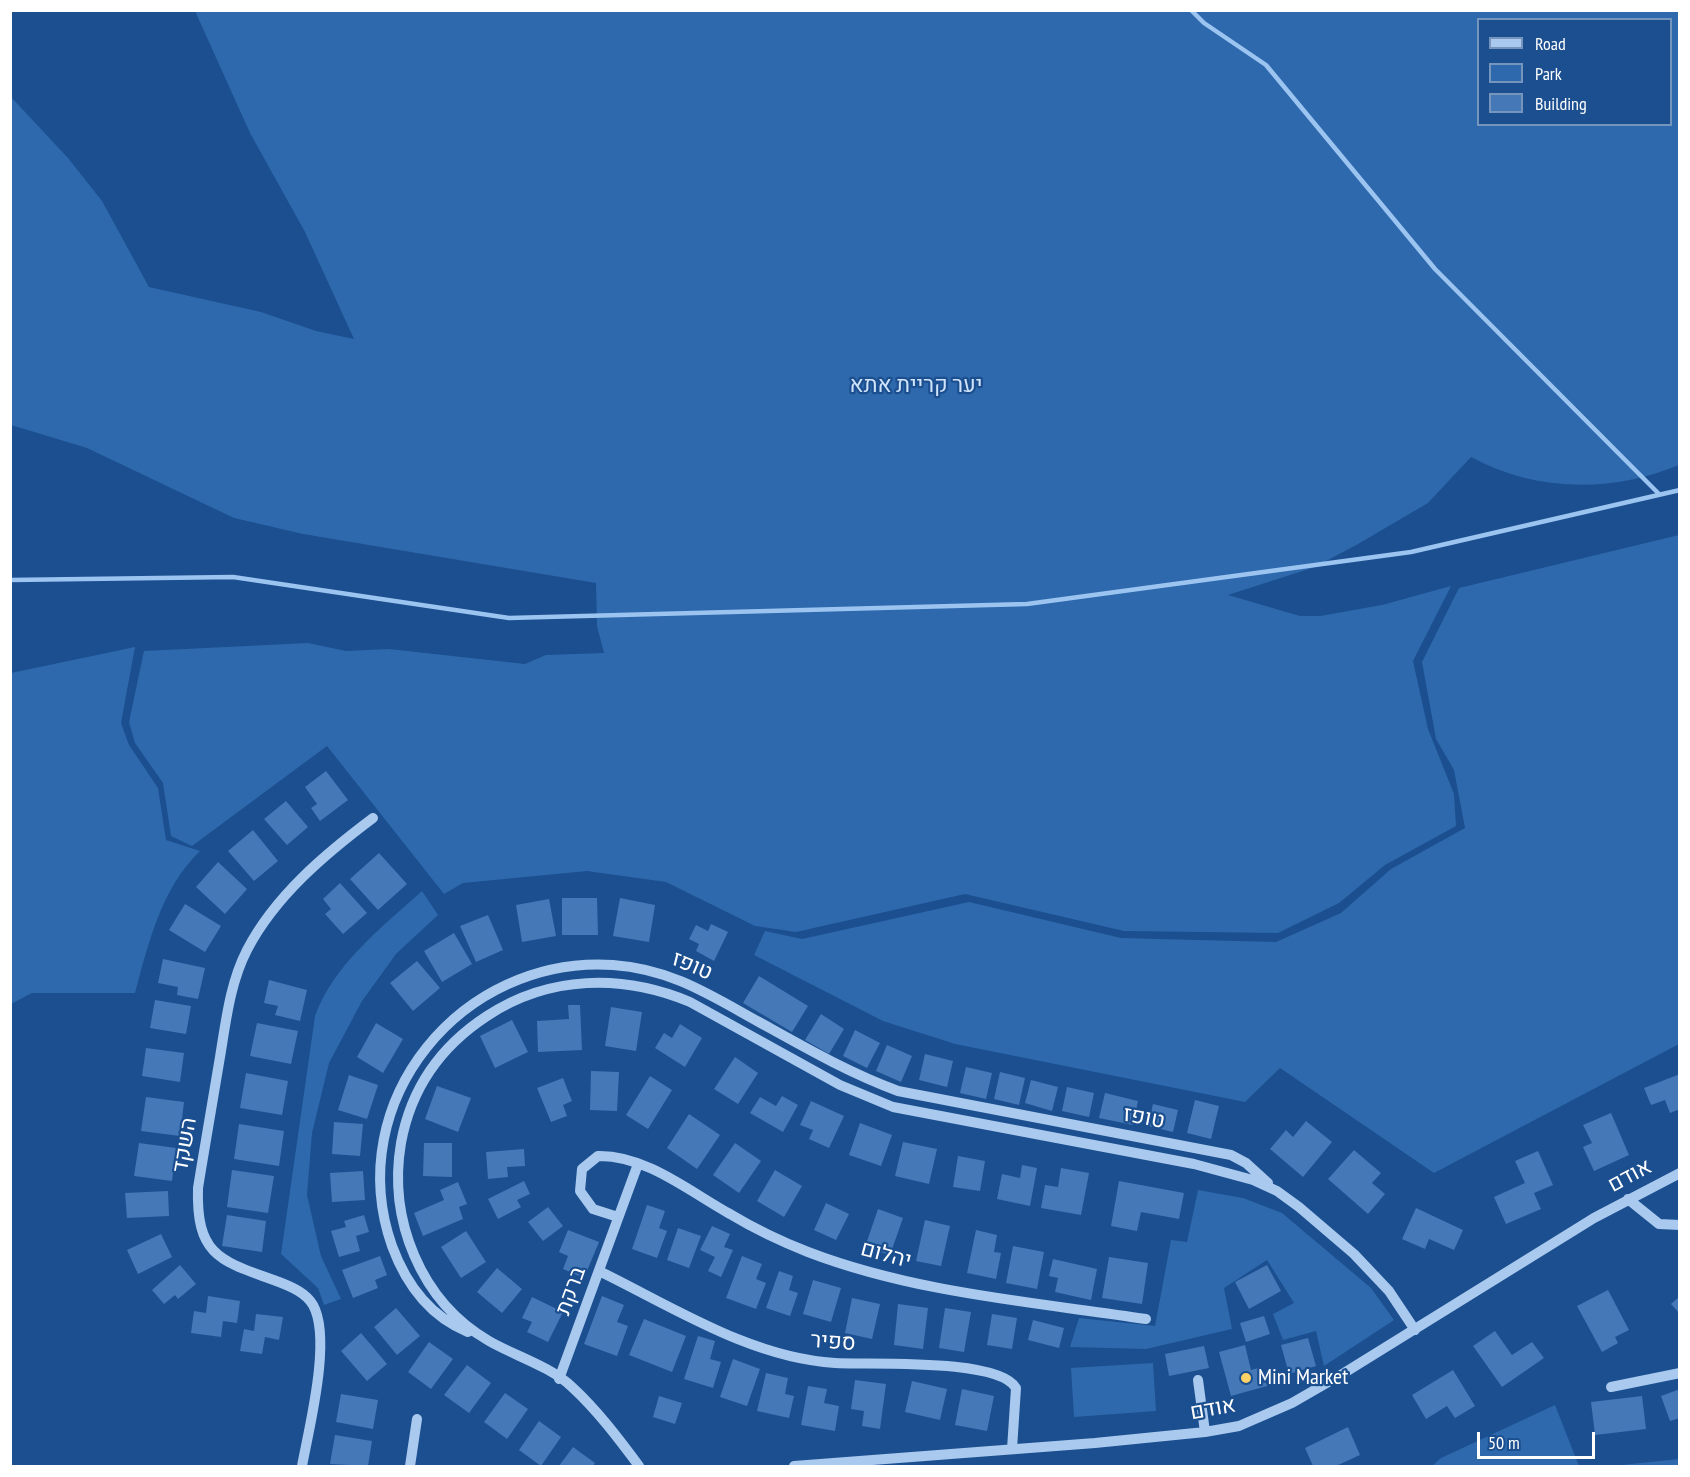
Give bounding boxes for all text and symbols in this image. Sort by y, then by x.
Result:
legend [1477,18,1672,126]
text: Road [1535,32,1566,55]
text: Park [1535,62,1562,85]
text: Building [1535,92,1587,115]
park label: יער קריית אתא [850,373,982,399]
street label: טופז [668,946,716,986]
street label: טופז [1121,1101,1167,1135]
street label: השקד [167,1115,203,1175]
street label: אודם [1603,1154,1657,1198]
street label: יהלום [858,1236,914,1274]
street label: ברקת [550,1263,592,1319]
street label: ספיר [810,1327,856,1357]
place label: Mini Market [1258,1365,1348,1391]
marker: Mini Market [1239,1371,1253,1385]
street label: אודם [1188,1392,1238,1426]
scale bar [1480,1420,1598,1458]
text: 50 m [1488,1431,1520,1454]

